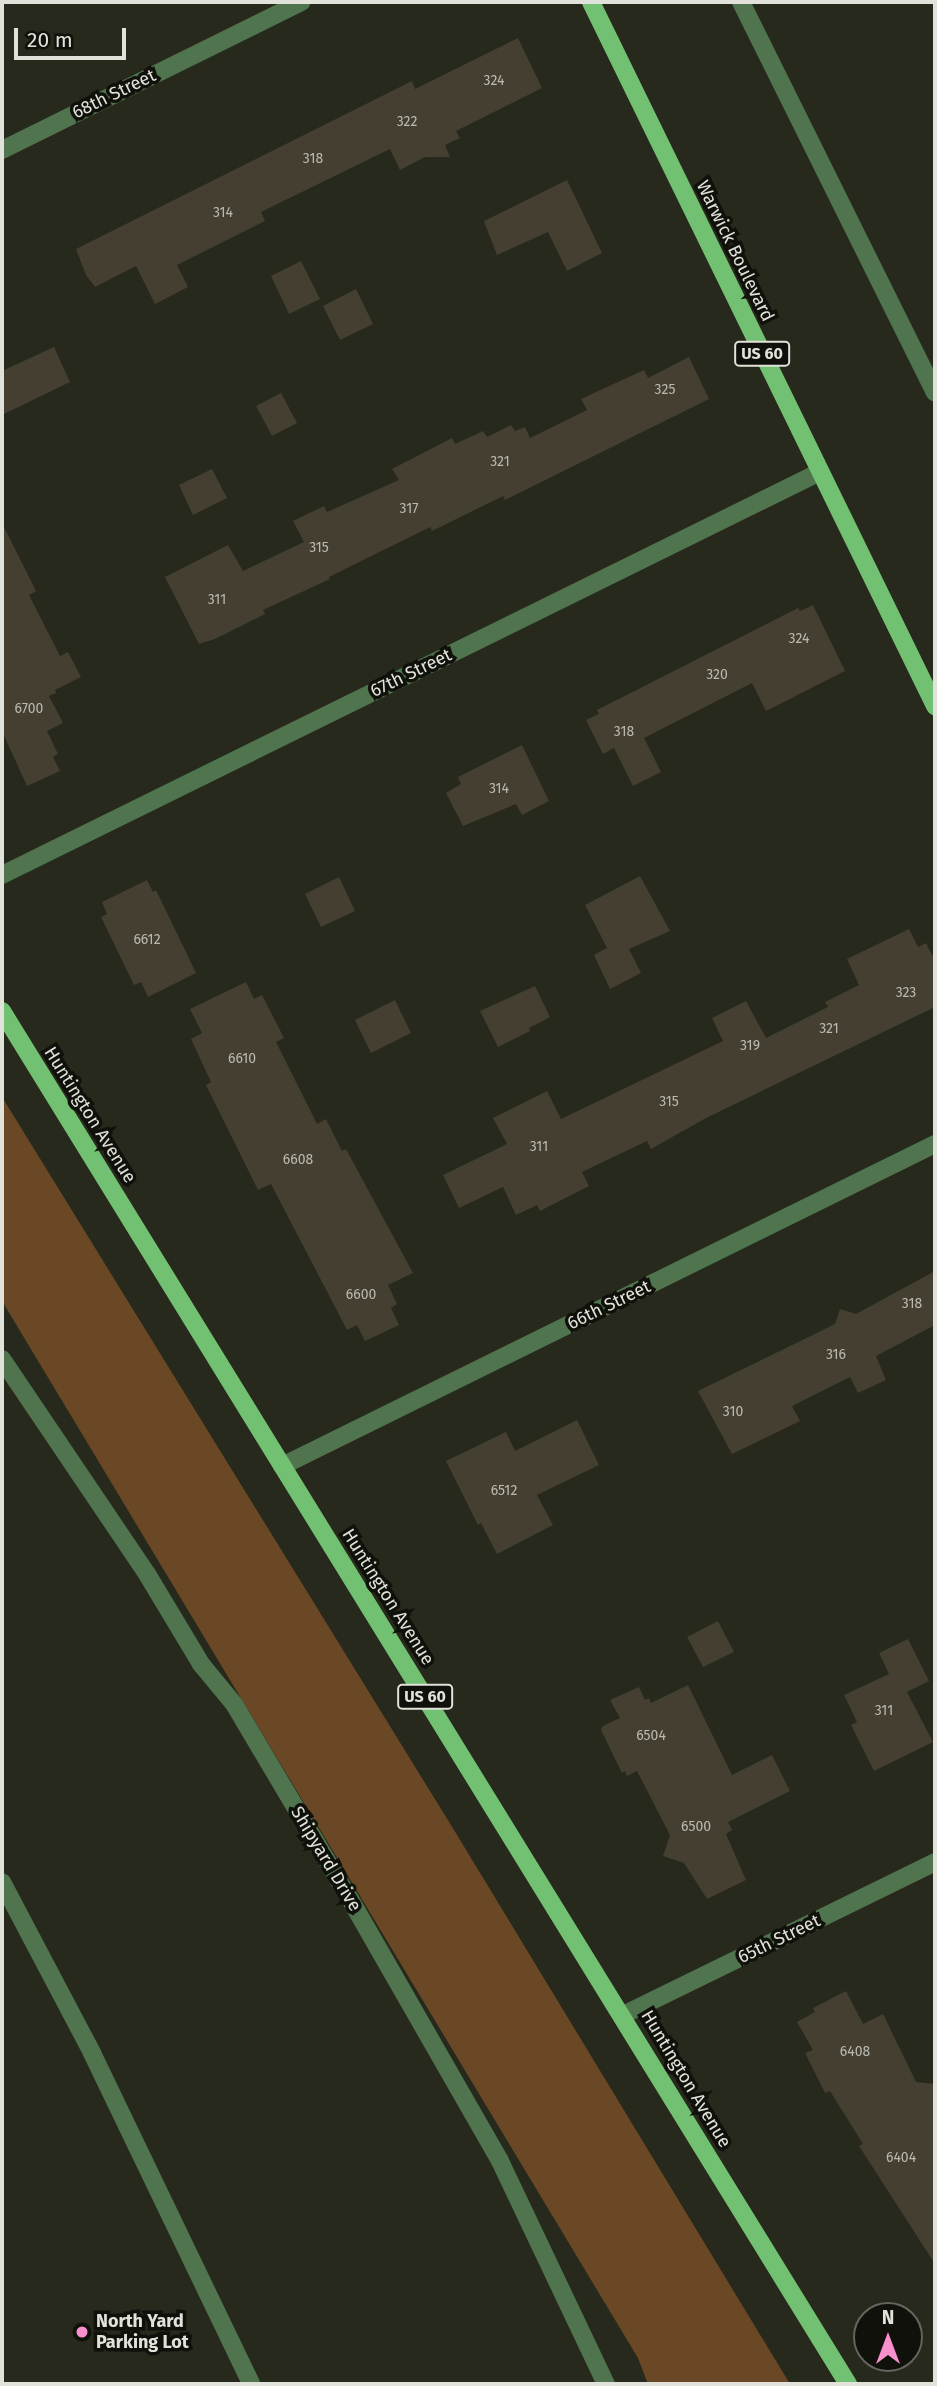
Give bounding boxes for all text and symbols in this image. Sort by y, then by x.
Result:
scale bar [18,14,130,58]
text: 20 m [27,27,73,53]
street label: 68th Street [69,65,159,123]
house number: 324 [484,73,504,89]
house number: 322 [397,114,417,130]
house number: 318 [303,151,323,167]
street label: Warwick Boulevard [692,177,778,325]
house number: 314 [213,205,233,221]
road number: US 60 [734,342,790,366]
house number: 325 [655,382,675,398]
house number: 321 [490,454,510,470]
house number: 317 [400,501,418,517]
house number: 315 [309,540,329,556]
house number: 311 [208,592,226,608]
house number: 324 [789,631,809,647]
street label: 67th Street [367,644,455,702]
house number: 320 [706,667,728,683]
house number: 6700 [15,701,43,717]
house number: 318 [614,724,634,740]
house number: 314 [489,781,509,797]
house number: 6612 [133,932,161,948]
house number: 323 [896,985,916,1001]
house number: 321 [819,1021,839,1037]
house number: 319 [740,1038,760,1054]
street label: Huntington Avenue [39,1043,141,1187]
house number: 6610 [228,1051,256,1067]
house number: 315 [659,1094,679,1110]
house number: 311 [530,1139,548,1155]
house number: 6608 [283,1152,313,1168]
street label: 66th Street [564,1276,654,1334]
house number: 6600 [346,1287,376,1303]
house number: 318 [902,1296,922,1312]
house number: 316 [826,1347,846,1363]
house number: 310 [723,1404,743,1420]
house number: 6512 [491,1483,517,1499]
street label: Huntington Avenue [337,1525,439,1669]
road number: US 60 [397,1684,453,1709]
house number: 311 [875,1703,893,1719]
house number: 6504 [636,1728,666,1744]
street label: Shipyard Drive [286,1803,366,1915]
house number: 6500 [681,1819,711,1835]
street label: 65th Street [734,1910,824,1968]
street label: Huntington Avenue [636,2006,736,2152]
house number: 6408 [840,2044,870,2060]
house number: 6404 [886,2150,916,2166]
north arrow [853,2302,923,2372]
text: N [882,2306,894,2329]
place label: North Yard Parking Lot [96,2311,189,2354]
marker: North Yard Parking Lot [74,2324,90,2340]

